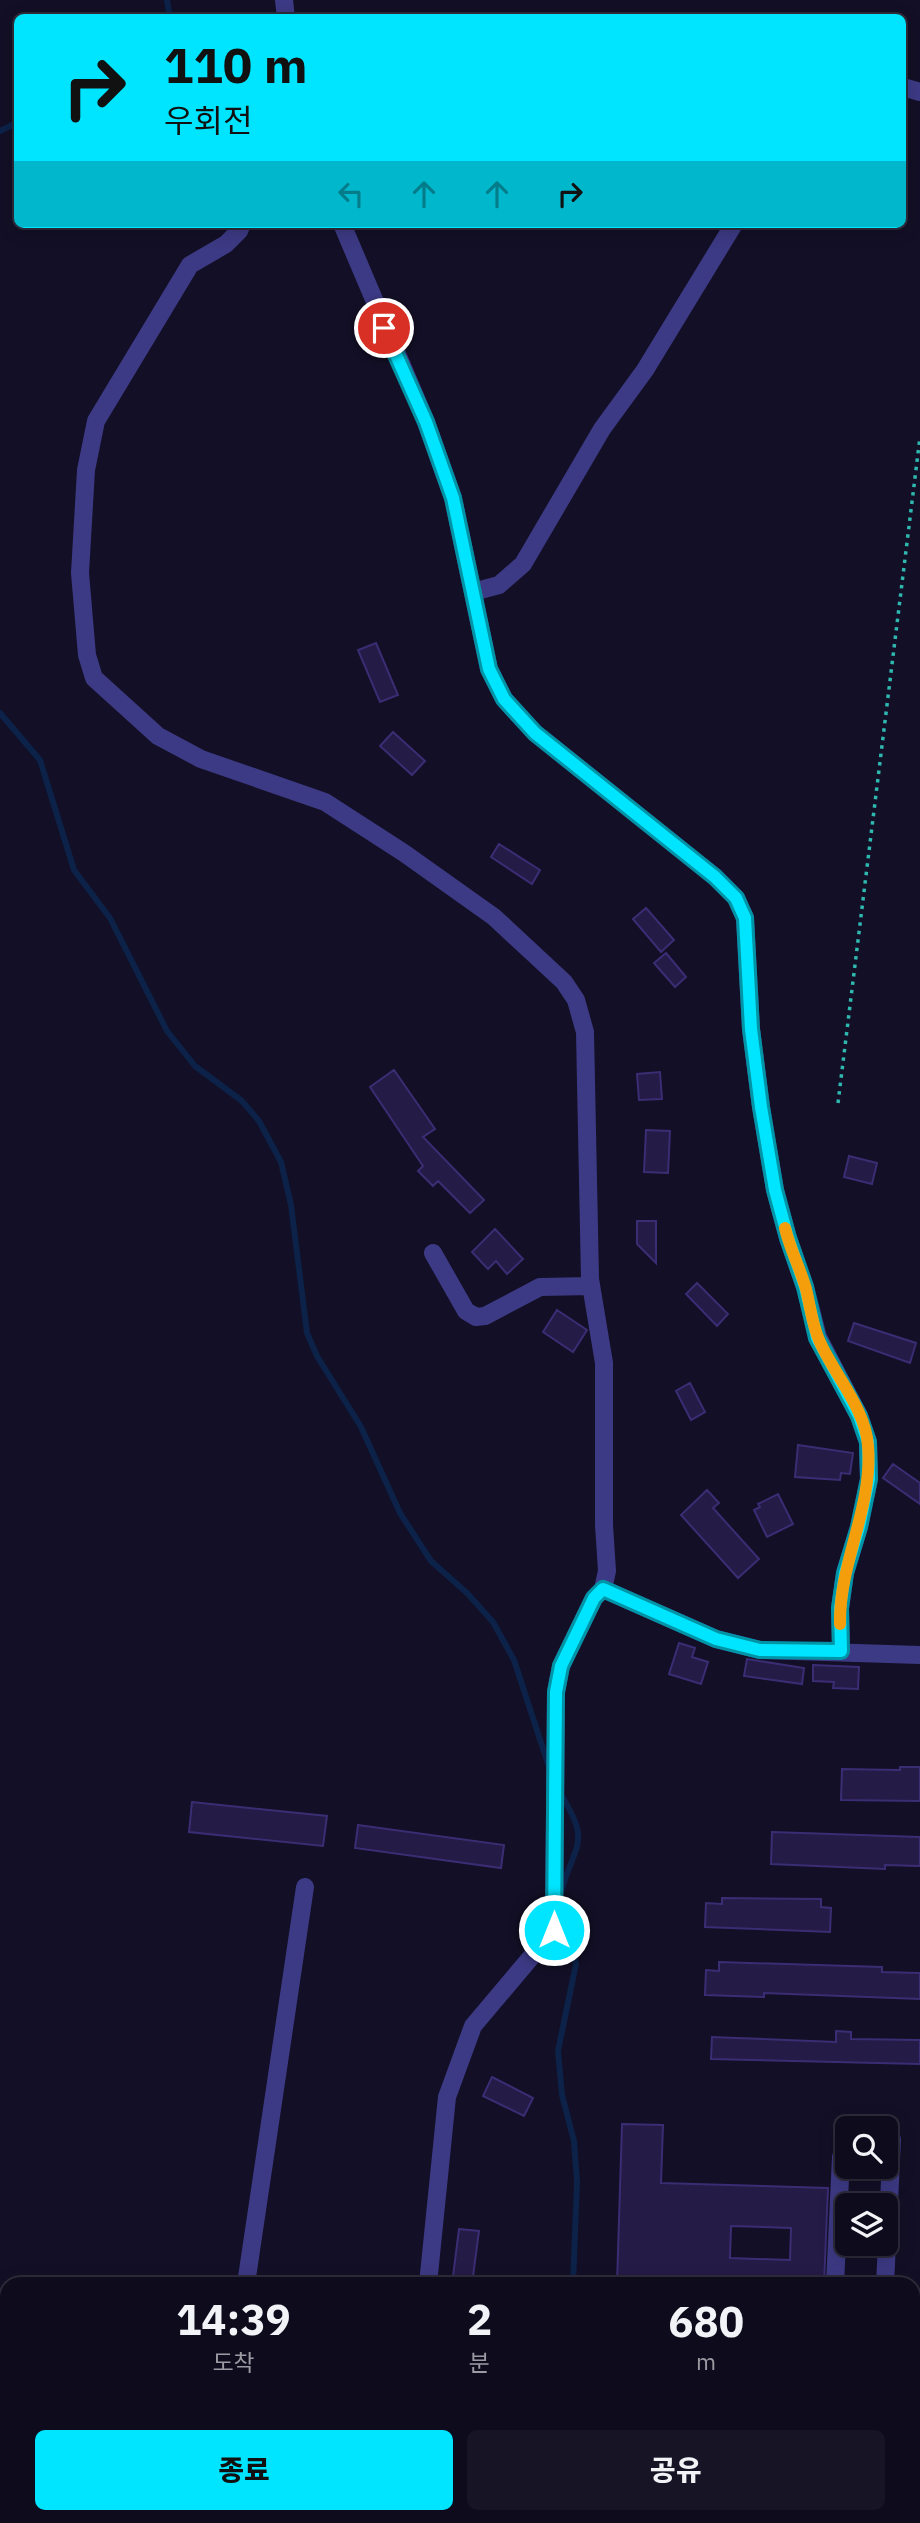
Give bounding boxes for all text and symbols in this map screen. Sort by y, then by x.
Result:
text: 110 m [164,33,308,96]
icon: right [49,42,140,133]
text: 우회전 [164,99,252,141]
icon: left [332,175,370,213]
icon: ahead [405,175,443,213]
icon: ahead [478,175,516,213]
icon: right [551,175,589,213]
pin [354,298,414,358]
icon: arrive [365,309,403,347]
position arrow [517,1893,591,1967]
map controls [835,2116,898,2256]
button: search [835,2116,898,2179]
button: layers [835,2193,898,2256]
text: 14:39 [176,2292,291,2347]
text: 2 [467,2292,492,2347]
text: 680 [668,2294,744,2349]
text: m [696,2346,716,2376]
text: 도착 [212,2347,255,2377]
text: 분 [469,2347,490,2377]
button: 종료 [35,2430,453,2510]
button: 공유 [467,2430,885,2510]

